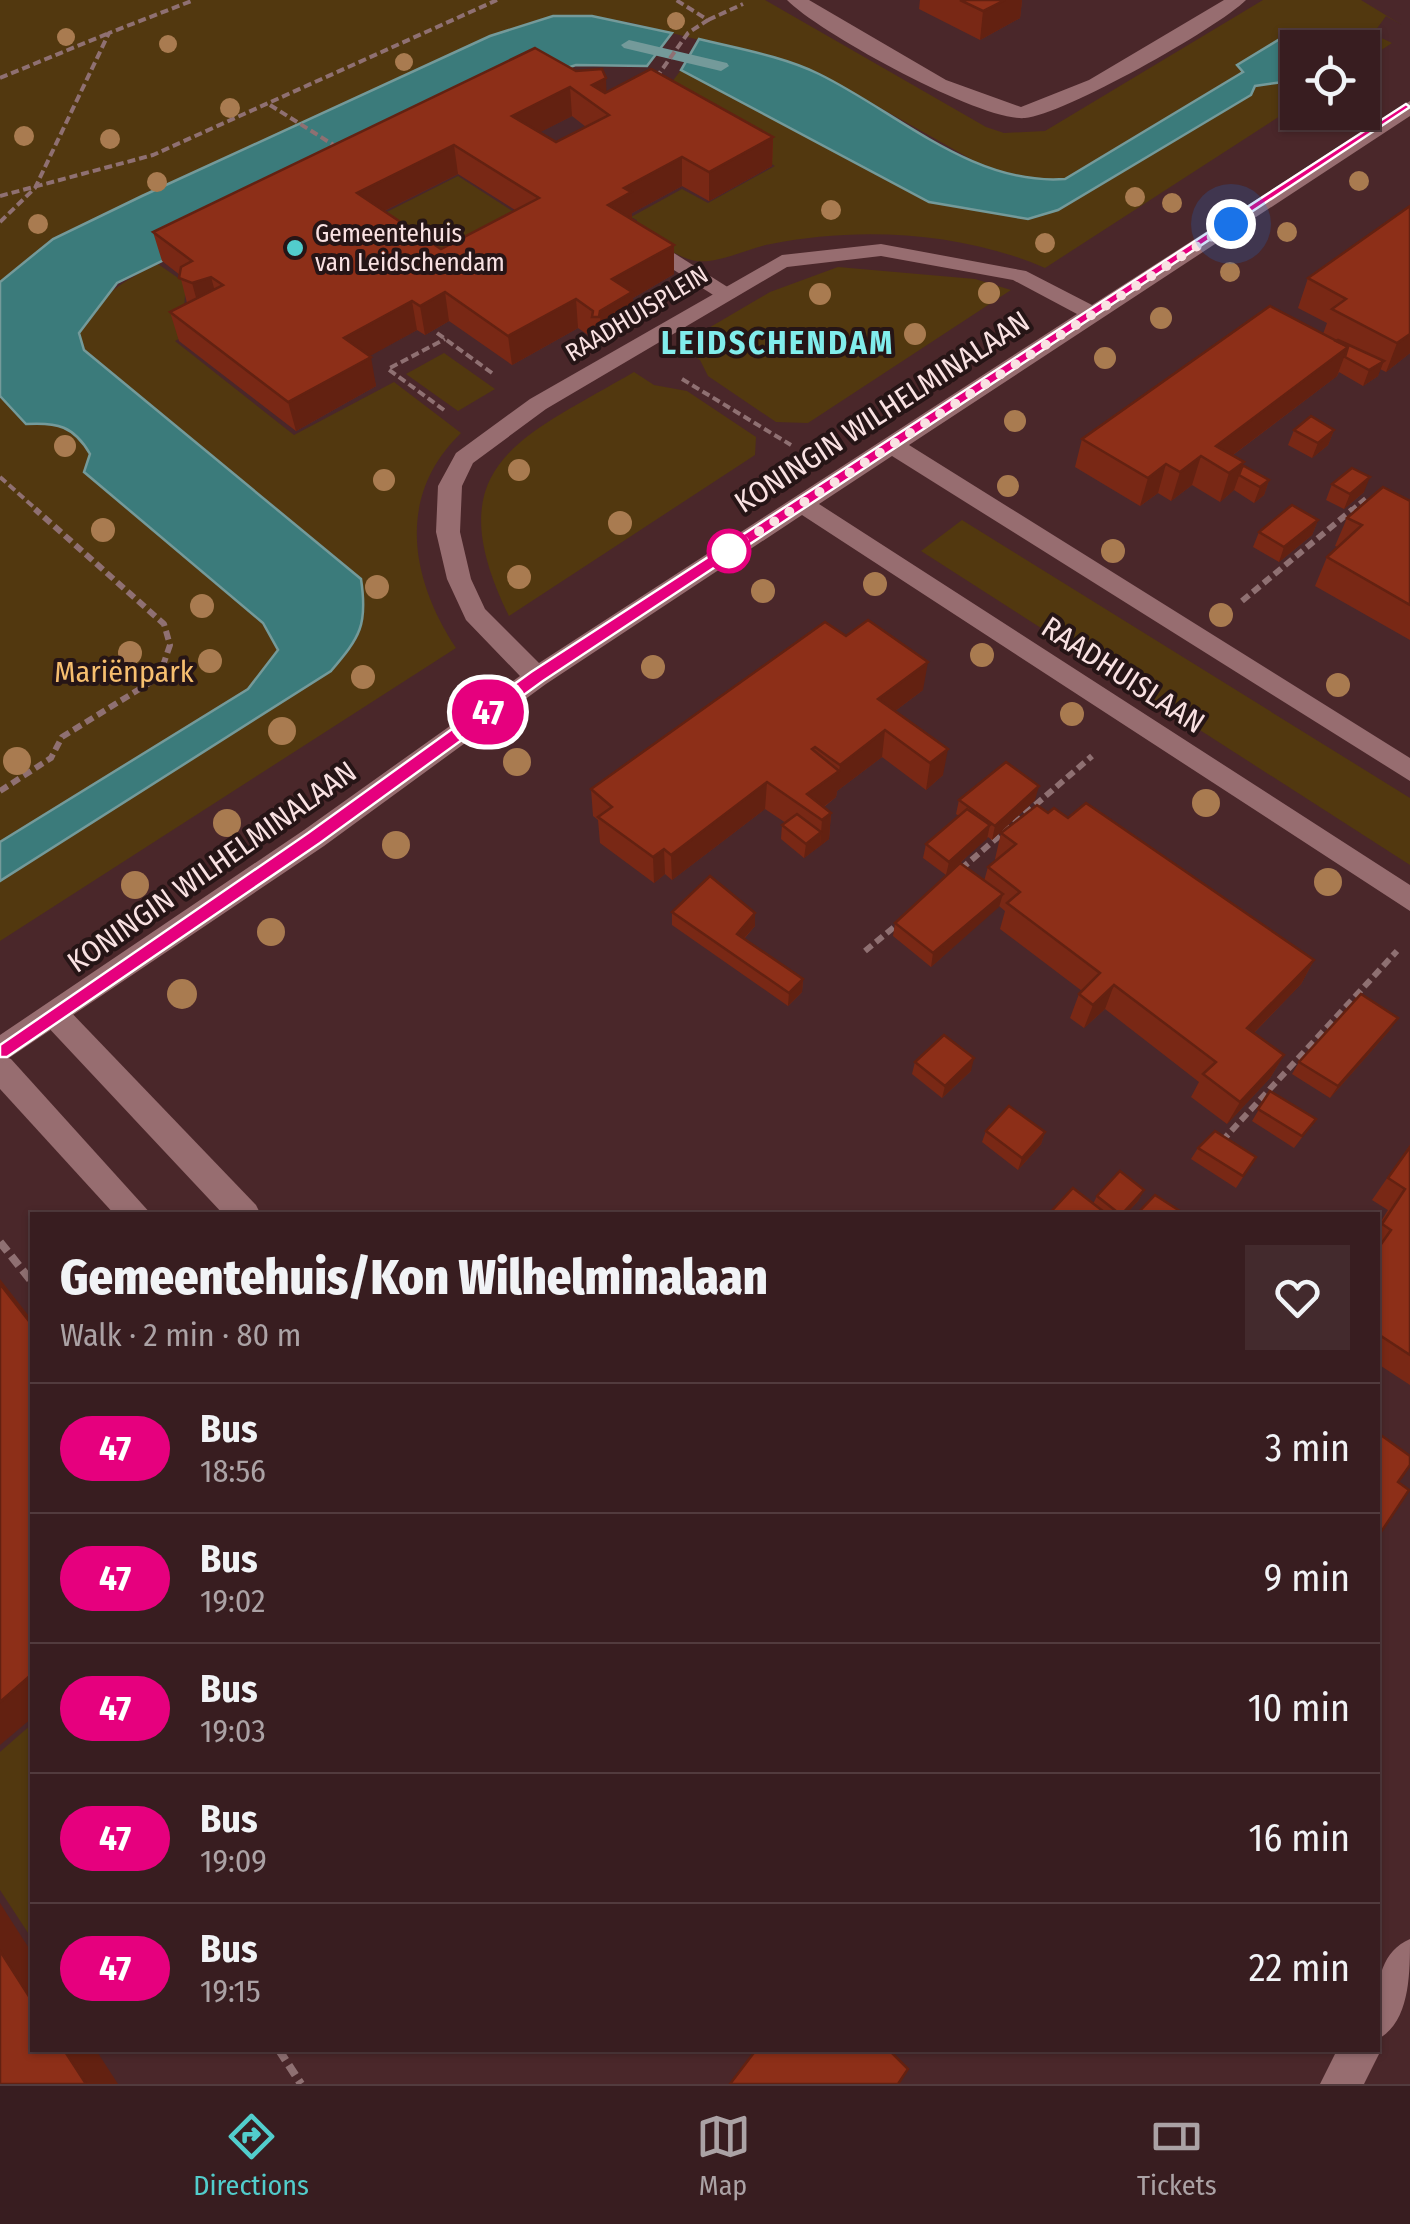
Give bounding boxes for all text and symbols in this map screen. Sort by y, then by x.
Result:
map controls [1280,30,1380,130]
button: locate [1280,30,1380,130]
your location [1206,199,1256,249]
place label: Gemeentehuis van Leidschendam [315,219,505,278]
marker: Gemeentehuis van Leidschendam [284,237,306,259]
street label: RAADHUISPLEIN [560,260,714,368]
street label: KONINGIN WILHELMINALAAN [728,303,1036,521]
district label: LEIDSCHENDAM [661,324,895,362]
unlabelled marker [708,530,750,572]
street label: RAADHUISLAAN [1035,609,1211,741]
park label: Mariënpark [54,654,194,690]
line badge: 47 [443,680,533,744]
text: 47 [472,691,504,733]
street label: KONINGIN WILHELMINALAAN [61,754,363,980]
button: heart [1245,1245,1350,1350]
text: Gemeentehuis/Kon Wilhelminalaan [60,1249,768,1307]
text: Walk · 2 min · 80 m [60,1316,301,1354]
text: Bus [200,1406,258,1452]
text: 3 min [1265,1425,1350,1471]
text: 47 [99,1427,131,1469]
text: 18:56 [200,1452,266,1490]
text: Bus [200,1536,258,1582]
text: 9 min [1264,1555,1350,1601]
text: 47 [99,1557,131,1599]
text: 19:02 [200,1582,265,1620]
text: Bus [200,1666,258,1712]
text: 10 min [1248,1685,1350,1731]
text: 47 [99,1687,131,1729]
text: 19:03 [200,1712,266,1750]
text: Bus [200,1796,258,1842]
text: 16 min [1249,1815,1350,1861]
text: 47 [99,1817,131,1859]
text: 19:09 [200,1842,267,1880]
text: Bus [200,1926,258,1972]
text: 22 min [1249,1945,1350,1991]
text: 47 [99,1947,131,1989]
text: 19:15 [200,1972,261,2010]
tab: Directions [193,2109,309,2202]
tab: Map [696,2109,751,2202]
tab: Tickets [1137,2109,1217,2202]

